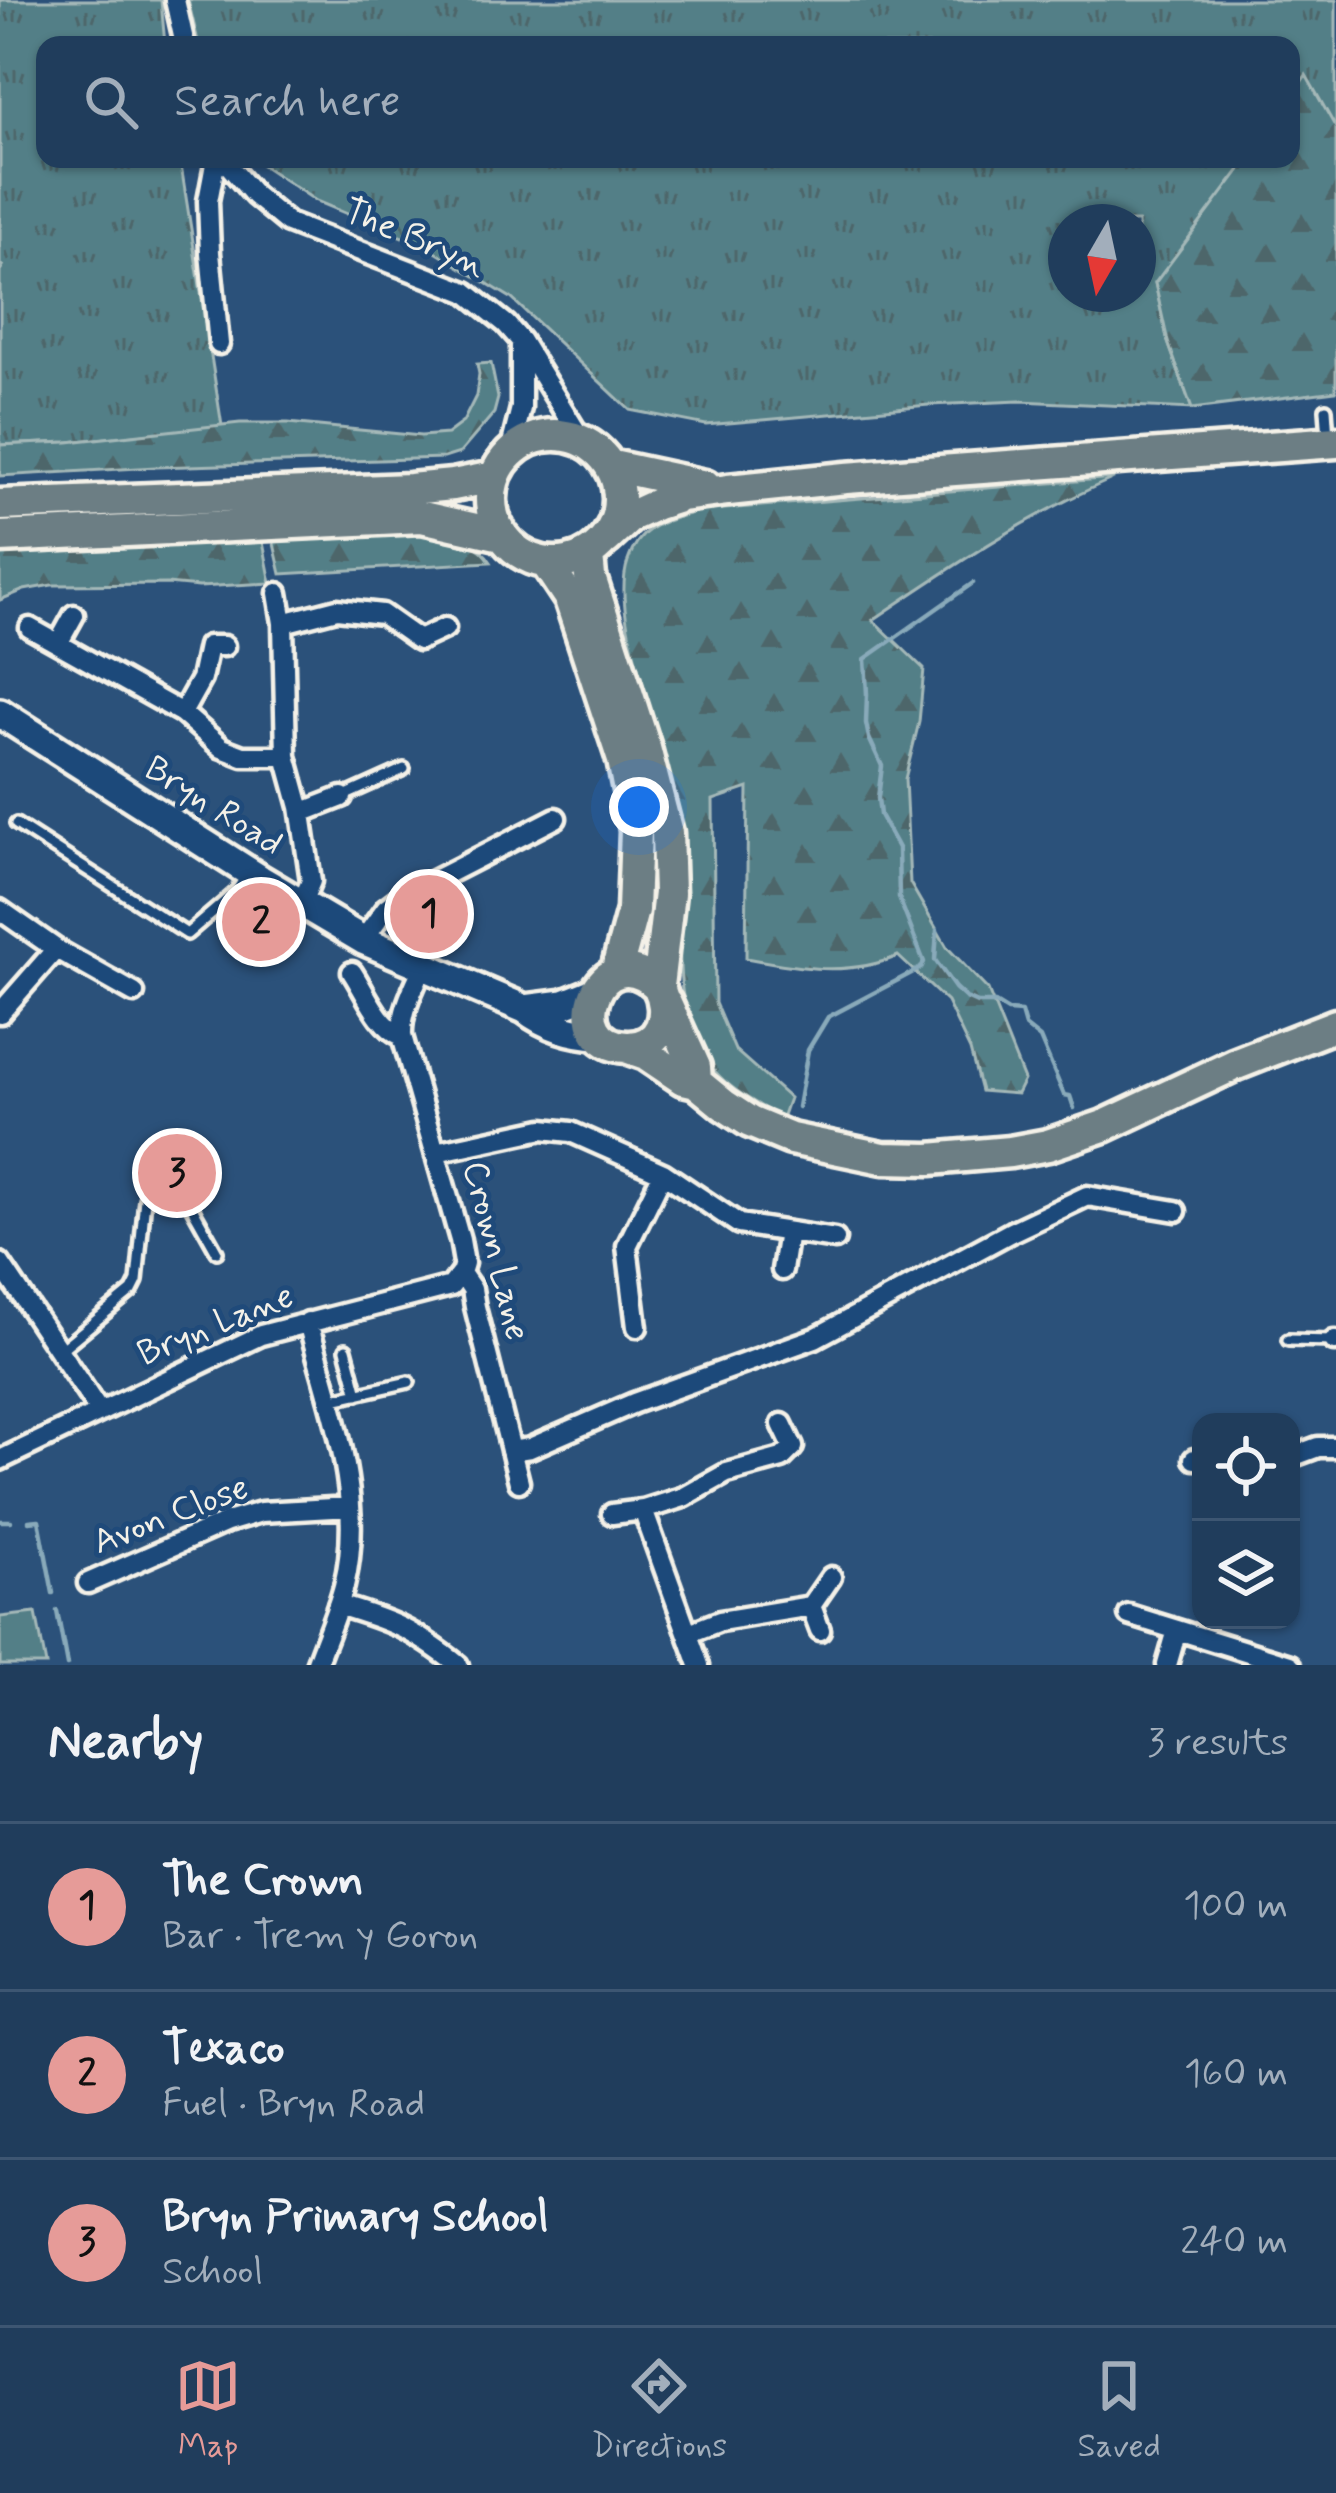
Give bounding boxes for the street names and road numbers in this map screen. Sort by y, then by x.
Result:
street label: The Bryn [336,188,492,290]
street label: Bryn Road [135,746,291,868]
street label: Crown Lane [450,1156,540,1346]
street label: Bryn Lane [131,1273,301,1379]
street label: Avon Close [86,1465,256,1567]

